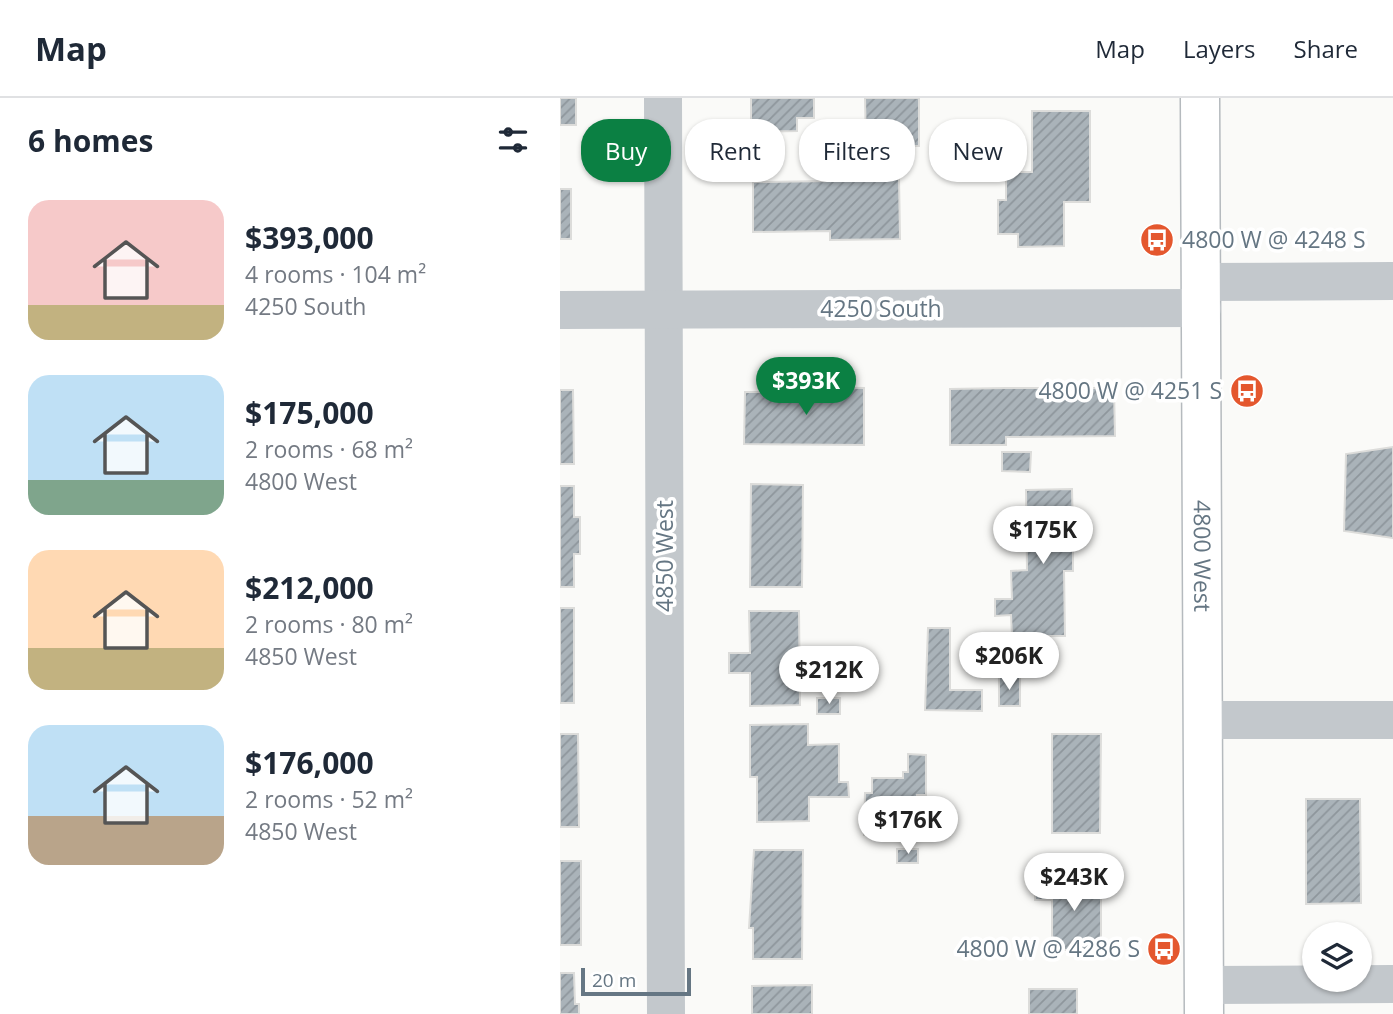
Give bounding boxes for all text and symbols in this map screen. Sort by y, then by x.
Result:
text: Map [35,26,107,71]
text: Map [1095,32,1145,65]
text: Layers [1183,32,1256,65]
text: Share [1294,32,1358,65]
chip: Buy [581,119,671,182]
chip: Rent [685,119,785,182]
chip: Filters [799,119,915,182]
chip: New [929,119,1027,182]
text: 6 homes [28,120,153,161]
icon: filters [494,121,532,159]
text: $393,000 [245,217,374,258]
bus stop icon: 4800 W @ 4248 S [1138,221,1176,259]
place label: 4800 W @ 4248 S [1182,223,1366,255]
icon: home [84,228,168,312]
text: 4 rooms · 104 m² [245,258,426,290]
text: 4250 South [245,290,366,322]
street label: 4250 South [820,292,942,324]
pin: $393K [757,358,855,417]
text: $393K [772,364,840,396]
bus stop icon: 4800 W @ 4251 S [1228,372,1266,410]
place label: 4800 W @ 4251 S [1038,374,1222,406]
text: $175,000 [245,392,374,433]
icon: home [84,403,168,487]
text: 2 rooms · 68 m² [245,433,413,465]
text: 4800 West [245,465,357,497]
street label: 4850 West [648,500,680,612]
street label: 4800 West [1187,500,1219,612]
pin: $175K [994,506,1092,566]
text: $175K [1009,513,1077,545]
text: $212,000 [245,567,374,608]
icon: home [84,578,168,662]
text: 2 rooms · 80 m² [245,608,413,640]
pin: $206K [960,632,1058,692]
text: $206K [975,639,1043,671]
text: 4850 West [245,640,357,672]
pin: $212K [780,646,878,706]
text: $212K [795,653,863,685]
text: $176,000 [245,742,374,783]
icon: home [84,753,168,837]
text: 2 rooms · 52 m² [245,783,413,815]
pin: $176K [859,796,957,856]
text: $176K [874,803,942,835]
text: 4850 West [245,815,357,847]
pin: $243K [1025,854,1123,913]
text: $243K [1040,860,1108,892]
map controls [1302,922,1372,992]
button: layers [1302,922,1372,992]
bus stop icon: 4800 W @ 4286 S [1145,930,1183,968]
place label: 4800 W @ 4286 S [956,932,1140,964]
scale bar [581,965,691,997]
text: 20 m [592,967,636,993]

